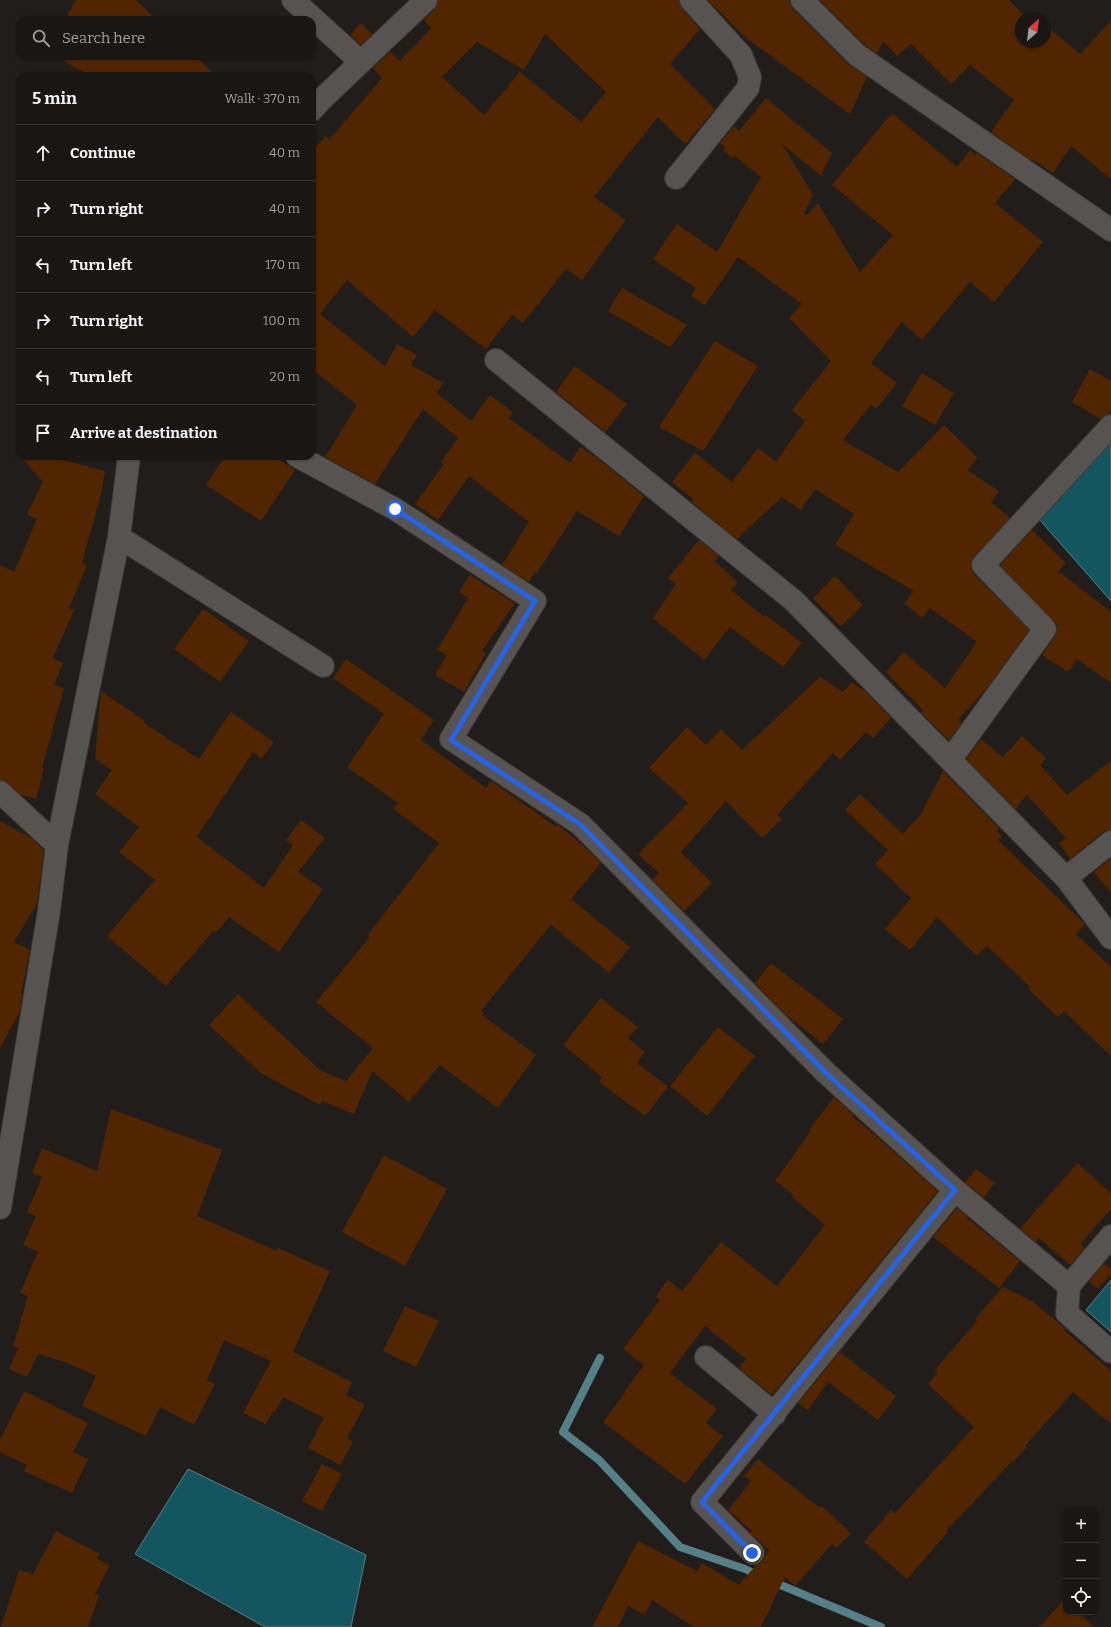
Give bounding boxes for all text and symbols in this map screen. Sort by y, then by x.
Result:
north arrow [1015,12,1051,48]
search box [16,16,316,60]
icon: search [30,27,52,49]
text: Search here [62,29,145,47]
text: 5 min [32,88,77,109]
text: Walk · 370 m [225,91,300,106]
icon: ahead [32,142,54,164]
text: Continue [70,144,136,162]
text: 40 m [269,145,300,160]
icon: right [32,198,54,220]
text: Turn right [70,200,143,218]
text: 40 m [269,201,300,216]
icon: left [32,254,54,276]
text: Turn left [70,256,132,274]
text: 170 m [265,257,300,272]
icon: right [32,310,54,332]
text: Turn right [70,312,143,330]
text: 100 m [263,313,300,328]
icon: left [32,366,54,388]
text: Turn left [70,368,132,386]
text: 20 m [270,369,300,384]
icon: arrive [32,422,54,444]
text: Arrive at destination [70,424,217,442]
route start [386,500,404,518]
map controls [1063,1507,1099,1615]
button: + [1063,1507,1099,1543]
button: − [1063,1543,1099,1579]
route end [743,1544,761,1562]
button: locate [1063,1579,1099,1615]

